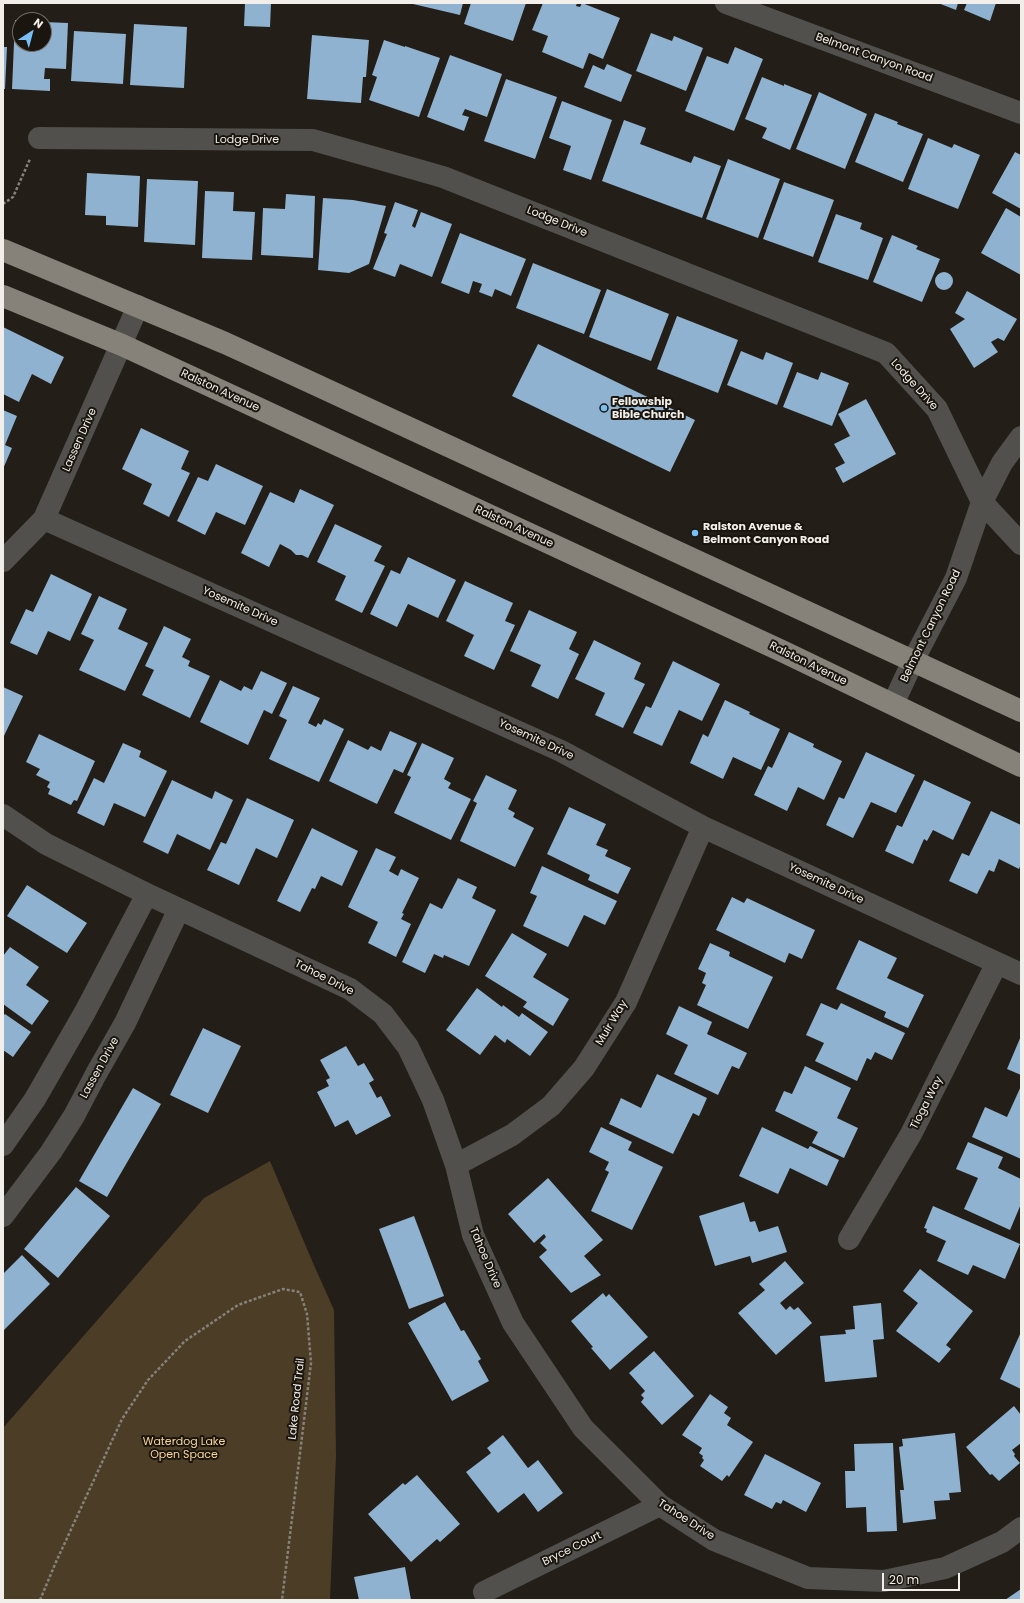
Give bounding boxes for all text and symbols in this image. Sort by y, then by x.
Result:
north arrow [12,12,52,52]
text: N [30,14,47,32]
street label: Belmont Canyon Road [814,31,934,85]
street label: Lodge Drive [215,133,279,147]
street label: Lodge Drive [525,204,589,240]
street label: Lodge Drive [888,357,940,413]
street label: Ralston Avenue [179,367,261,415]
place label: Fellowship Bible Church [612,395,684,421]
marker: Fellowship Bible Church [599,403,609,413]
street label: Lassen Drive [60,406,100,474]
street label: Ralston Avenue [473,503,555,551]
place label: Ralston Avenue & Belmont Canyon Road [703,520,829,546]
marker: Ralston Avenue & Belmont Canyon Road [690,528,700,538]
street label: Belmont Canyon Road [898,568,964,684]
street label: Yosemite Drive [200,584,280,630]
street label: Ralston Avenue [767,639,849,689]
street label: Yosemite Drive [496,717,576,763]
street label: Yosemite Drive [786,861,866,907]
street label: Tahoe Drive [292,957,356,999]
street label: Muir Way [593,998,631,1048]
street label: Lassen Drive [78,1035,122,1101]
street label: Tioga Way [908,1074,946,1132]
street label: Tahoe Drive [466,1226,504,1290]
street label: Lake Road Trail [286,1358,308,1440]
park label: Waterdog Lake Open Space [143,1435,225,1461]
street label: Tahoe Drive [655,1497,717,1543]
street label: Bryce Court [540,1529,604,1569]
scale bar [884,1565,962,1591]
text: 20 m [889,1571,919,1588]

